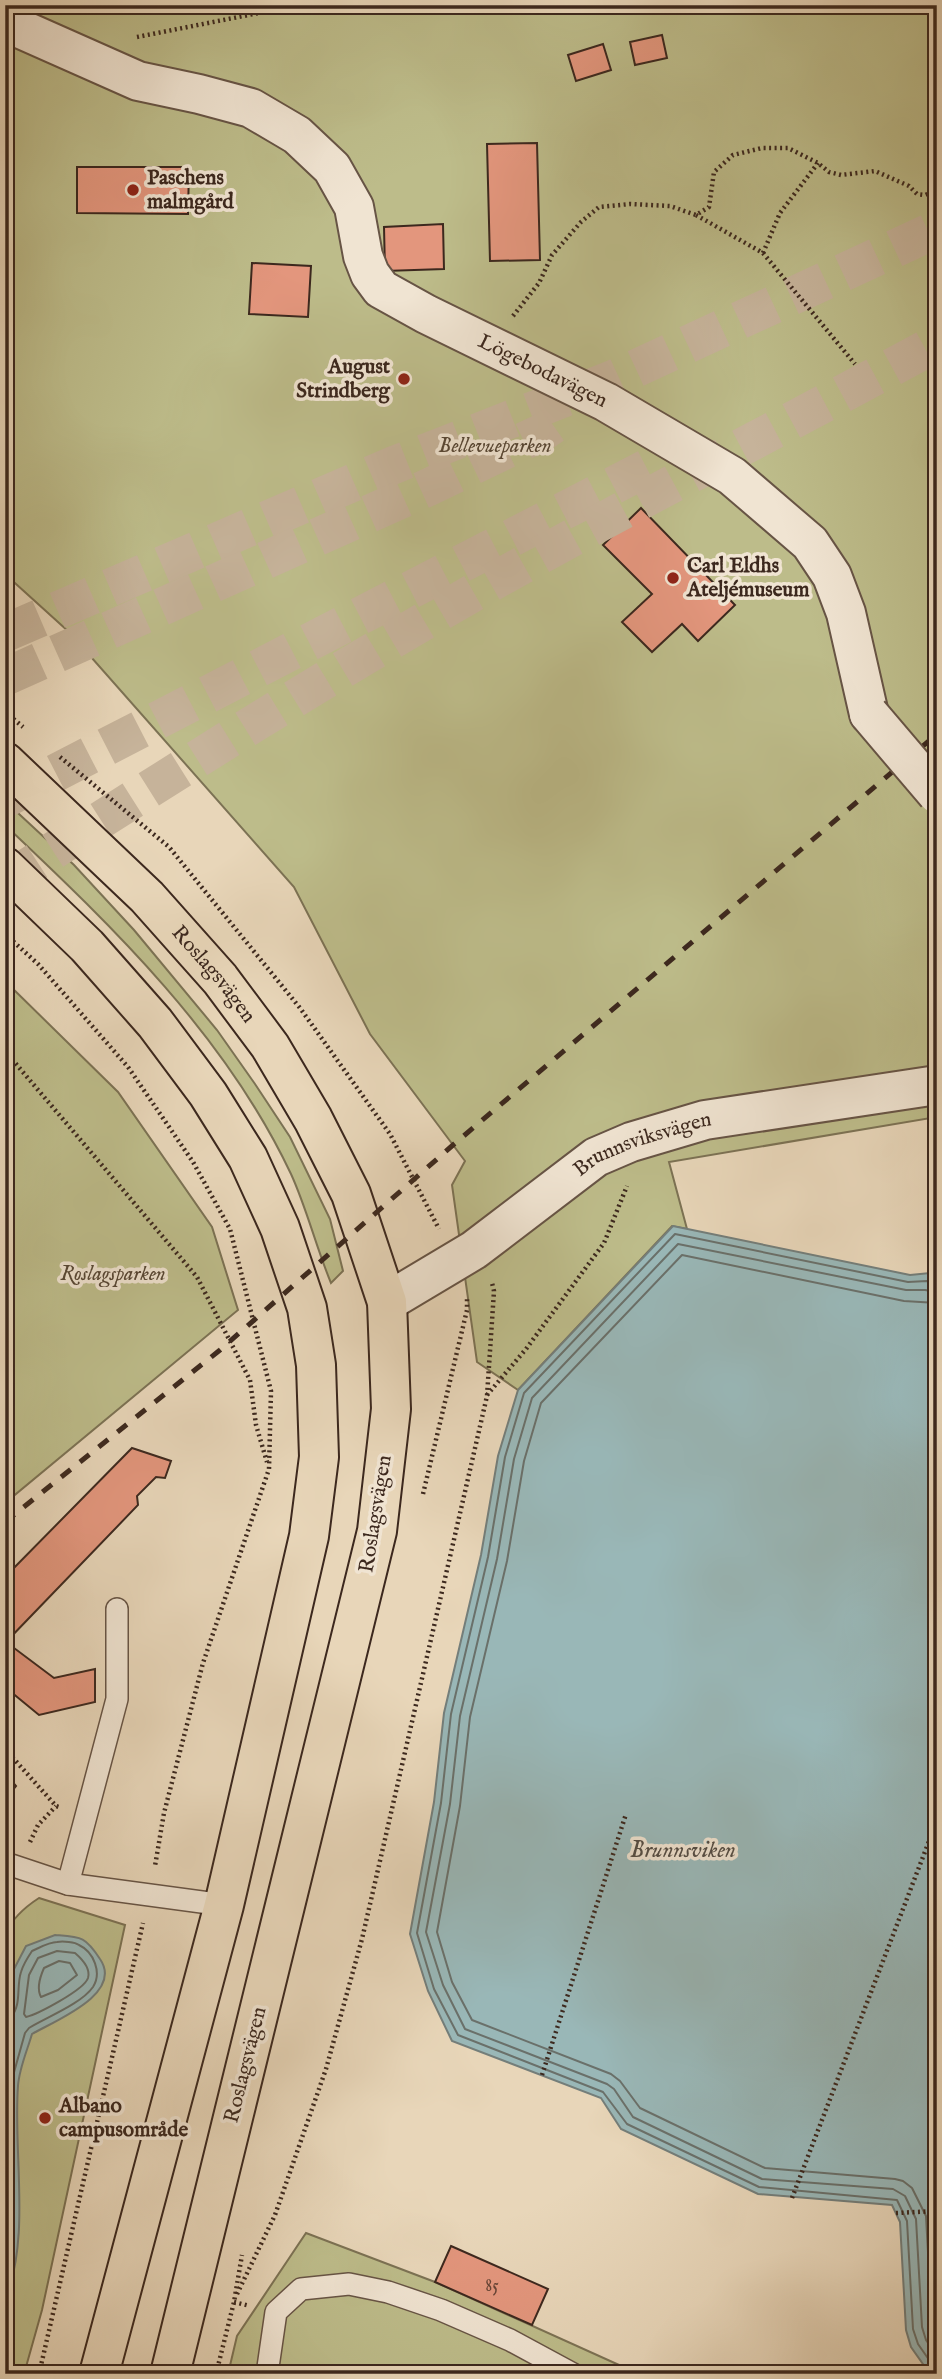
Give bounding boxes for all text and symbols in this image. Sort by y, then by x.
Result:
place label: Paschens malmgård [147,165,234,216]
marker: Paschens malmgård [125,182,141,198]
street label: Lögebodavägen [474,328,612,414]
place label: August Strindberg [296,354,391,405]
marker: August Strindberg [396,371,412,387]
park label: Bellevueparken [438,433,552,460]
place label: Carl Eldhs Ateljémuseum [686,553,810,604]
marker: Carl Eldhs Ateljémuseum [665,570,681,586]
street label: Roslagsvägen [165,920,262,1028]
street label: Brunnsviksvägen [568,1106,713,1183]
park label: Roslagsparken [60,1261,166,1288]
street label: Roslagsvägen [353,1453,399,1575]
water label: Brunnsviken [630,1836,736,1865]
street label: Roslagsvägen [219,2004,273,2126]
place label: Albano campusområde [58,2093,188,2144]
marker: Albano campusområde [37,2110,53,2126]
house number: 85 [485,2275,499,2298]

